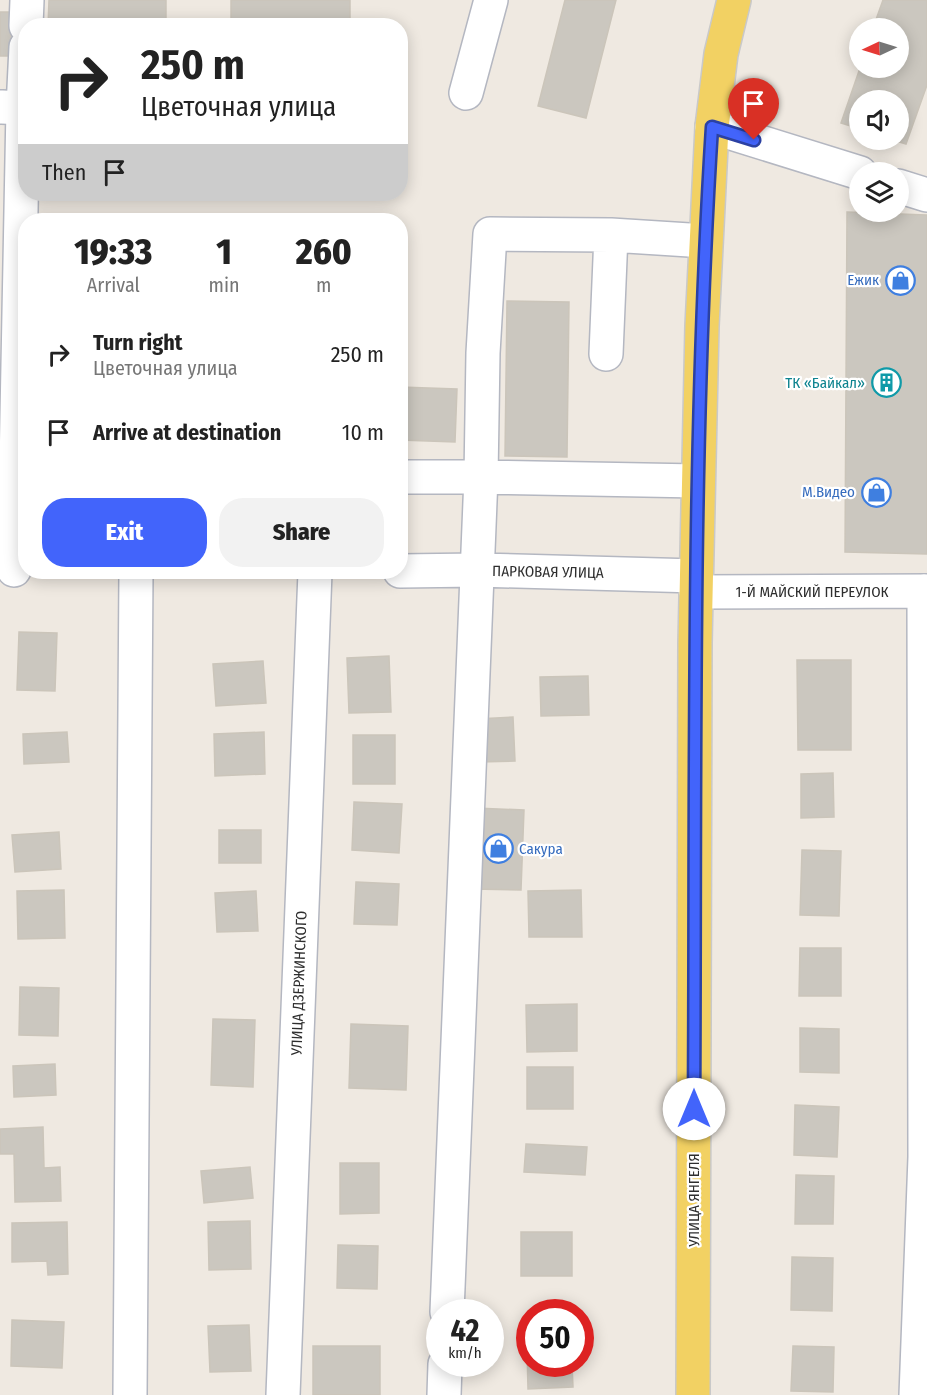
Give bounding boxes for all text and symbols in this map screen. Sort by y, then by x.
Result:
north arrow [849,18,909,78]
map controls [849,18,909,222]
text: 250 m [141,40,245,90]
icon: right [42,42,120,120]
pin [728,78,779,140]
icon: arrive [737,87,770,120]
button: sound [849,90,909,150]
text: Цветочная улица [141,91,336,123]
icon: arrive [98,156,131,189]
text: Then [42,159,86,186]
button: layers [849,162,909,222]
text: 19:33 [74,230,152,274]
text: 1 [216,230,232,274]
text: 260 [296,230,352,274]
shop icon: Ежик [884,264,916,296]
place label: Ежик [847,271,879,289]
text: Arrival [87,273,140,297]
text: min [209,273,240,297]
text: m [316,273,331,297]
text: Turn right [93,329,182,356]
icon: right [42,338,75,371]
text: 250 m [331,341,384,368]
text: Цветочная улица [93,356,238,380]
building icon: ТК «Байкал» [870,367,902,399]
place label: ТК «Байкал» [785,374,865,392]
icon: arrive [42,416,75,449]
text: Arrive at destination [93,419,281,446]
text: 10 m [342,419,384,446]
shop icon: М.Видео [860,476,892,508]
place label: М.Видео [802,483,855,501]
button: Exit [42,498,207,567]
button: Share [219,498,384,567]
street label: ПАРКОВАЯ УЛИЦА [492,562,604,582]
street label: 1-Й МАЙСКИЙ ПЕРЕУЛОК [735,583,889,601]
shop icon: Сакура [482,833,514,865]
place label: Сакура [519,840,563,858]
street label: УЛИЦА ДЗЕРЖИНСКОГО [287,910,311,1057]
position arrow [662,1077,726,1141]
street label: УЛИЦА ЯНГЕЛЯ [685,1153,703,1248]
speed limit sign: 50 [516,1299,594,1377]
text: 42 [451,1313,479,1349]
text: km/h [448,1344,482,1362]

